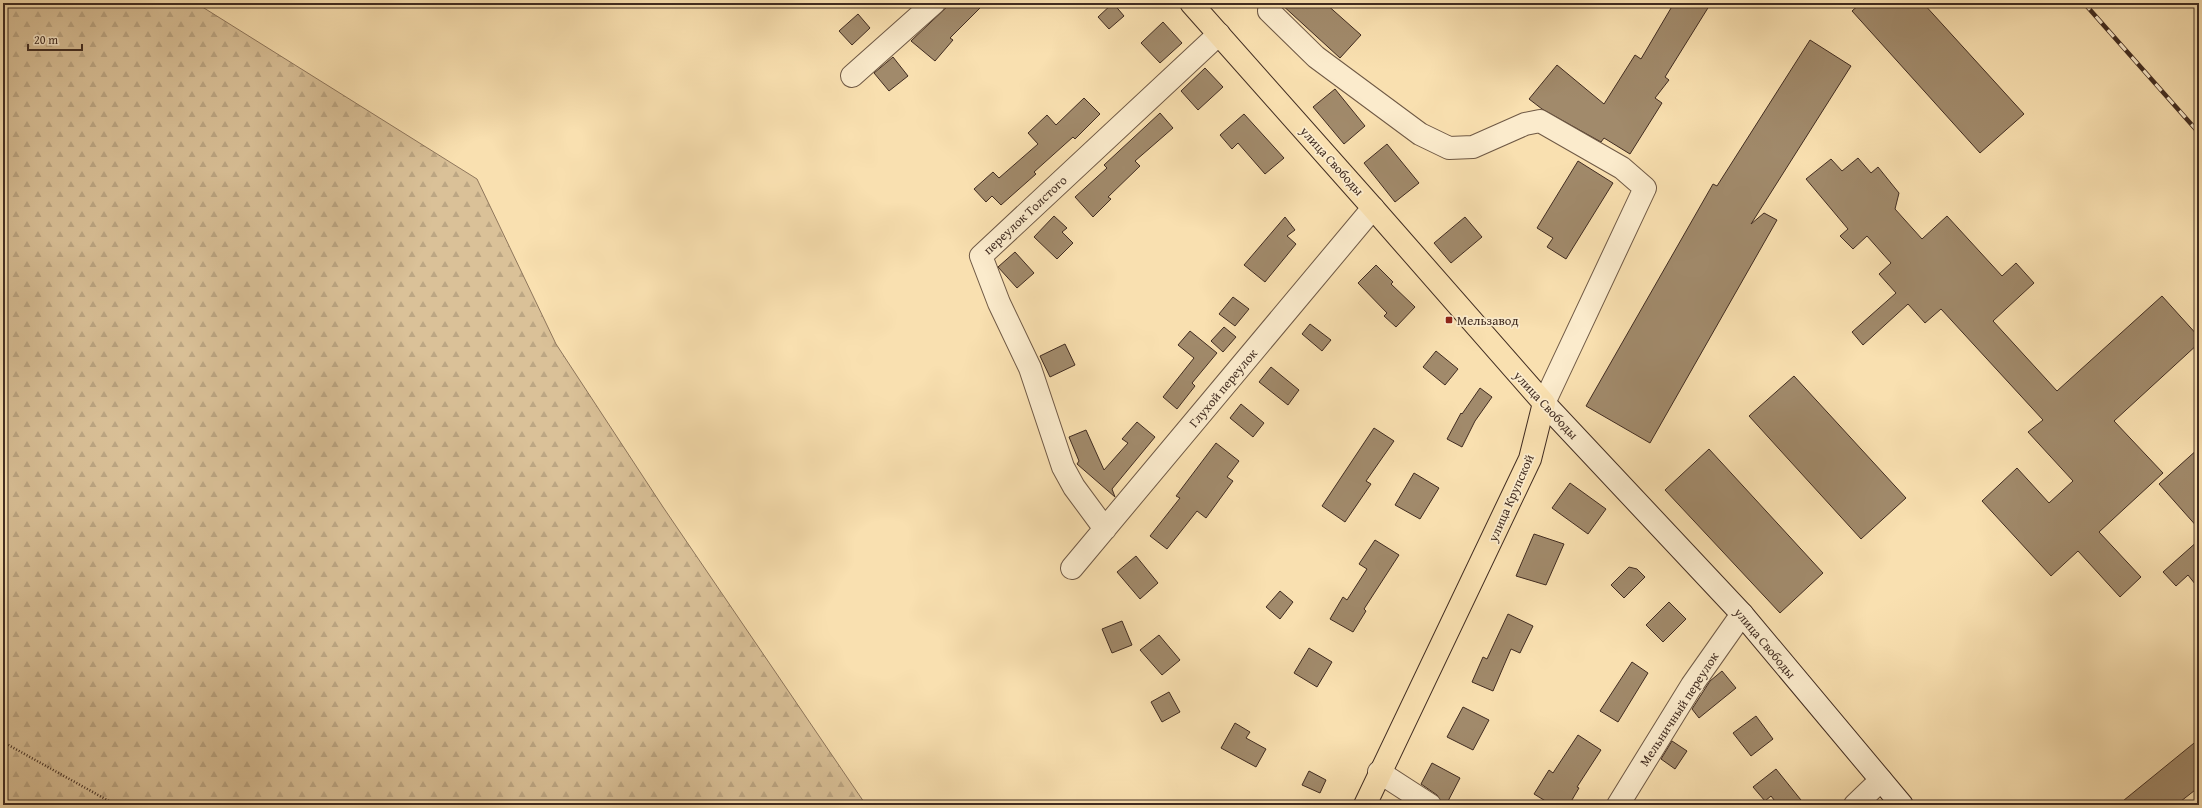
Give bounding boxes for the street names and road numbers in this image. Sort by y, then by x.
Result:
street label: улица Свободы [1295,121,1368,200]
street label: переулок Толстого [979,171,1071,259]
street label: Глухой переулок [1184,344,1262,432]
street label: улица Свободы [1509,366,1583,443]
street label: улица Крупской [1483,451,1539,546]
street label: улица Свободы [1729,603,1800,683]
street label: Мельничный переулок [1635,648,1723,770]

